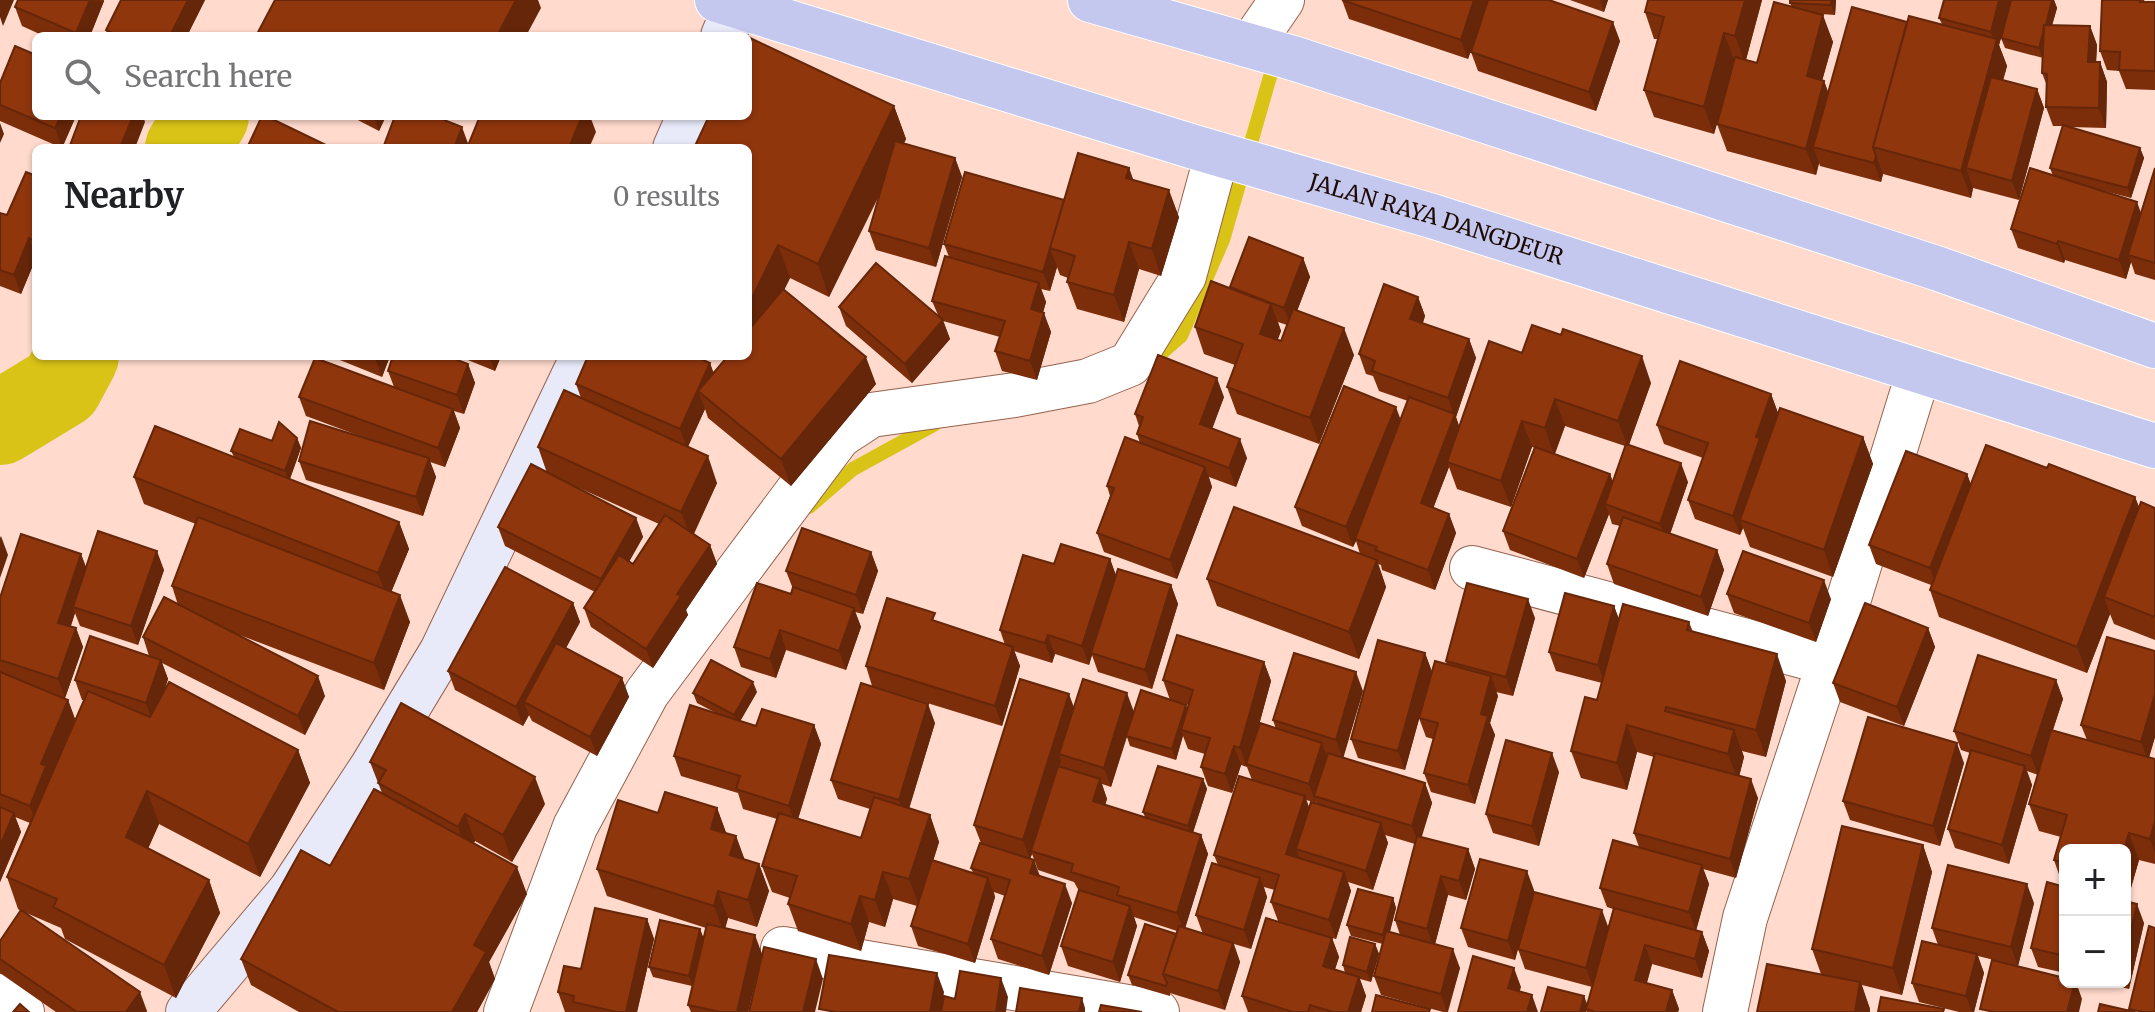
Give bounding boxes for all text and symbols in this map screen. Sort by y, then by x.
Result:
search box [32,32,752,120]
icon: search [60,54,104,98]
text: Search here [124,57,292,95]
street label: JALAN RAYA DANGDEUR [1305,167,1568,271]
text: Nearby [64,175,184,217]
text: 0 results [613,180,720,213]
map controls [2059,844,2131,988]
button: + [2059,844,2131,916]
button: − [2059,916,2131,988]

